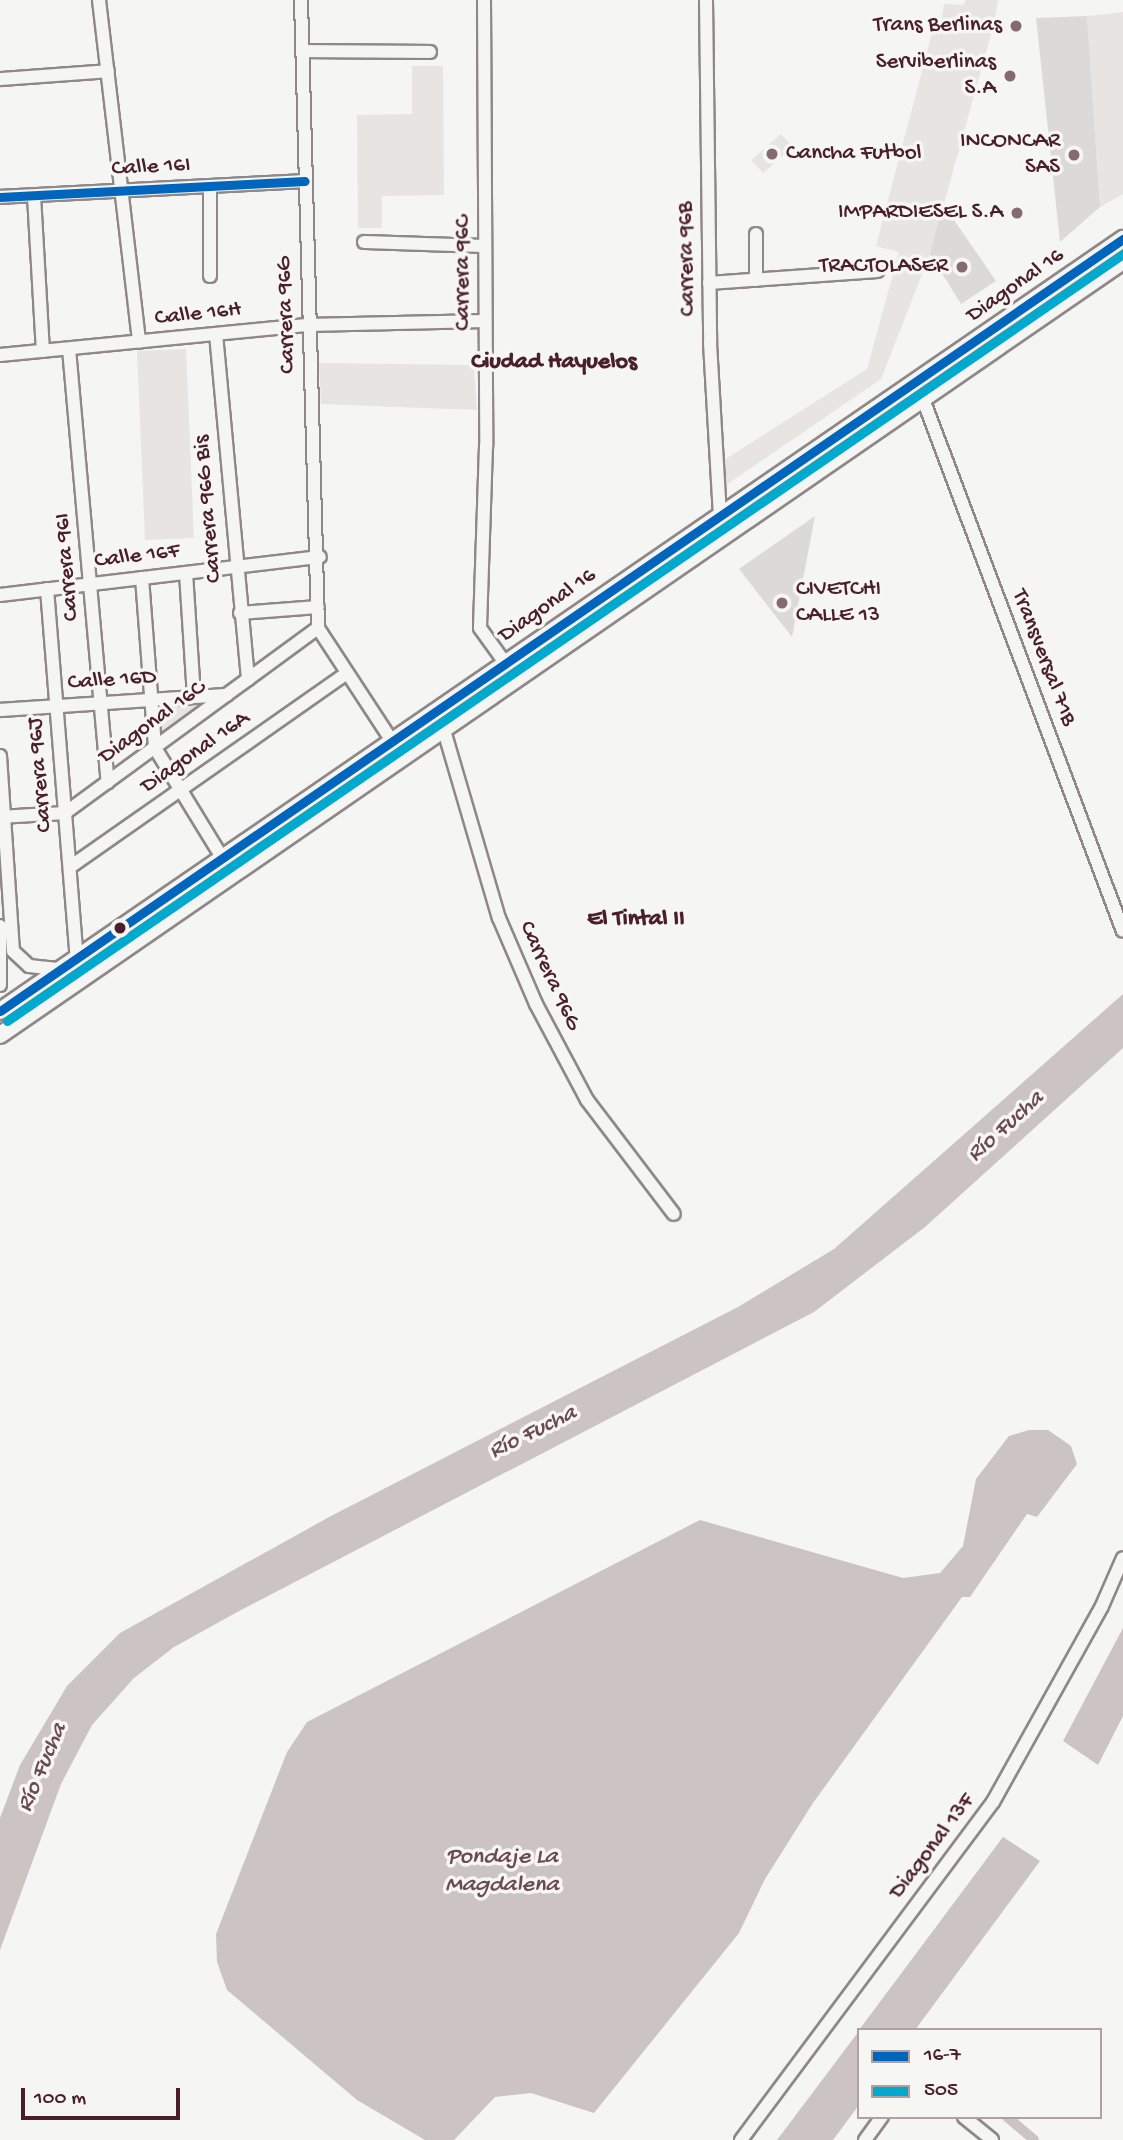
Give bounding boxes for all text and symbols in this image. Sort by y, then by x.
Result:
place label: Trans Berlinas [873,12,1002,40]
marker: Trans Berlinas [1008,18,1024,34]
place label: Serviberlinas S.A [876,49,996,103]
marker: Serviberlinas S.A [1002,68,1018,84]
place label: INCONCAR SAS [960,128,1060,182]
place label: Cancha Futbol [786,140,922,168]
marker: Cancha Futbol [764,146,780,162]
marker: INCONCAR SAS [1066,147,1082,163]
street label: Calle 16I [111,152,191,184]
place label: IMPARDIESEL S.A [838,199,1003,227]
street label: Carrera 96B [673,201,703,317]
marker: IMPARDIESEL S.A [1009,205,1025,221]
street label: Carrera 96C [450,215,478,331]
street label: Diagonal 16 [962,242,1070,330]
place label: TRACTOLASER [819,253,948,281]
street label: Carrera 96G [271,256,303,374]
marker: TRACTOLASER [954,259,970,275]
street label: Calle 16H [153,297,243,333]
district label: Ciudad Hayuelos [471,349,637,377]
street label: Carrera 96G Bis [189,434,229,584]
street label: Carrera 96I [50,512,86,622]
street label: Calle 16F [93,538,181,576]
street label: Diagonal 16 [494,562,602,650]
place label: CIVETCHI CALLE 13 [796,576,881,630]
street label: Transversal 71B [1004,586,1082,730]
marker: CIVETCHI CALLE 13 [774,595,790,611]
street label: Calle 16D [67,664,157,698]
street label: Diagonal 16C [94,675,212,771]
street label: Diagonal 16A [136,705,256,801]
street label: Carrera 96J [22,716,60,834]
district label: El Tintal II [587,906,685,934]
street label: Carrera 96G [512,917,586,1035]
unlabelled marker [113,921,127,935]
water label: Río Fucha [961,1085,1051,1169]
water label: Río Fucha [485,1399,581,1467]
water label: Río Fucha [11,1719,75,1817]
street label: Diagonal 13F [884,1789,982,1905]
water label: Pondaje La Magdalena [445,1844,559,1900]
legend [857,2028,1102,2119]
text: 16-7 [924,2044,961,2069]
scale bar [24,2074,184,2118]
text: 505 [924,2079,958,2104]
text: 100 m [34,2087,86,2112]

